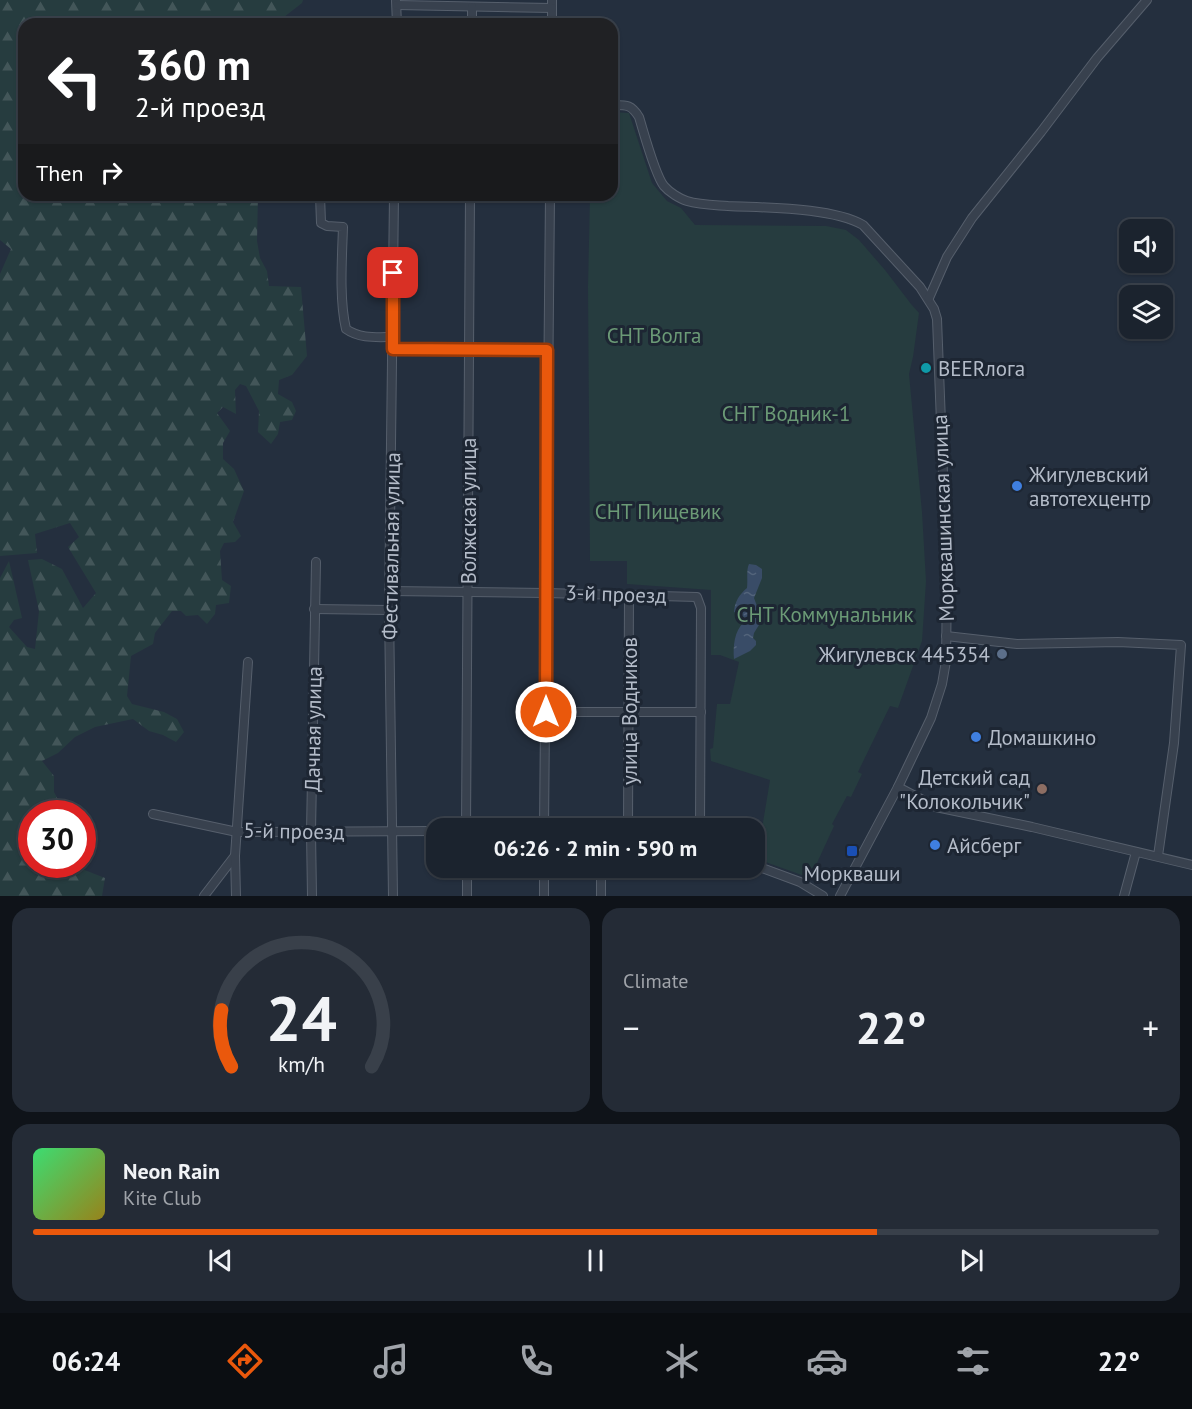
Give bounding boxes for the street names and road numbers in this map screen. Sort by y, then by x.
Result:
street label: Морквашинская улица [926,414,960,622]
street label: Волжская улица [455,438,482,584]
street label: Фестивальная улица [376,452,406,640]
street label: 3-й проезд [565,579,667,609]
street label: улица Водников [616,637,643,785]
street label: Дачная улица [298,666,328,792]
street label: 5-й проезд [243,817,345,845]

